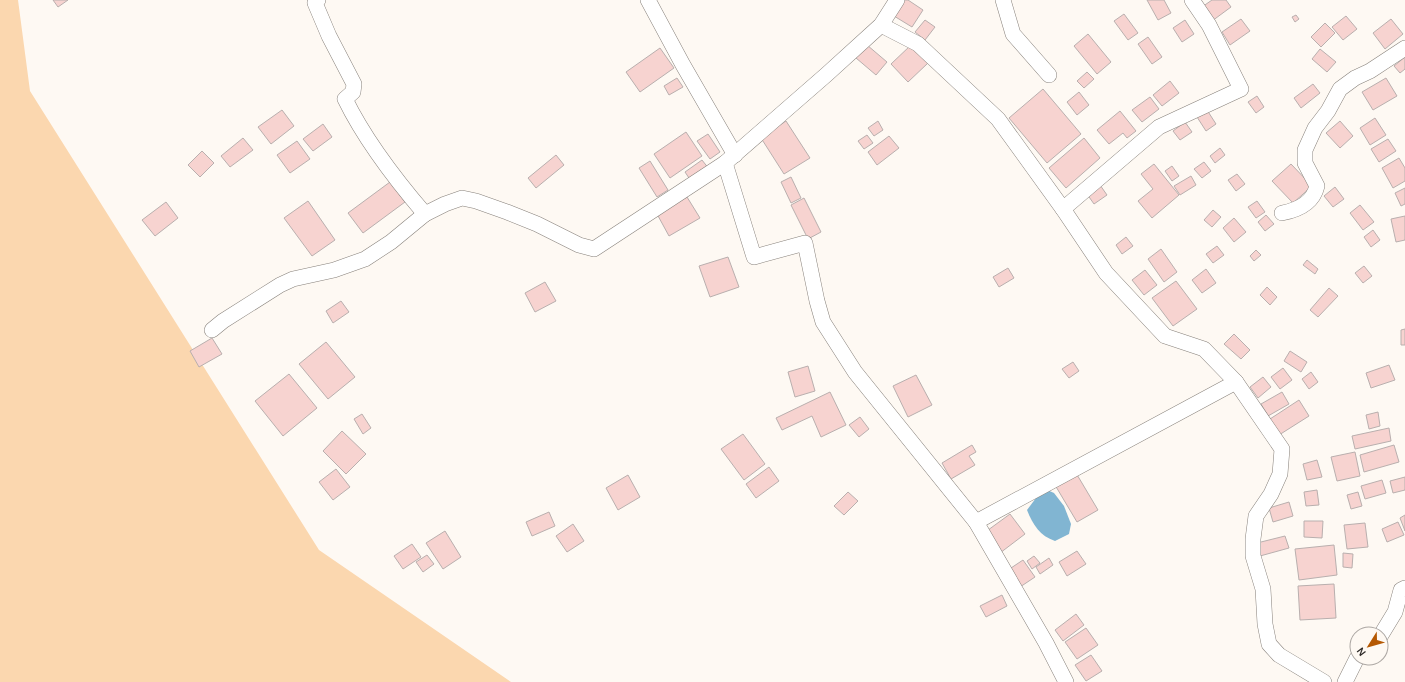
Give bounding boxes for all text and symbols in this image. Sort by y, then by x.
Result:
north arrow [1349,626,1389,666]
text: N [1354,645,1369,659]

